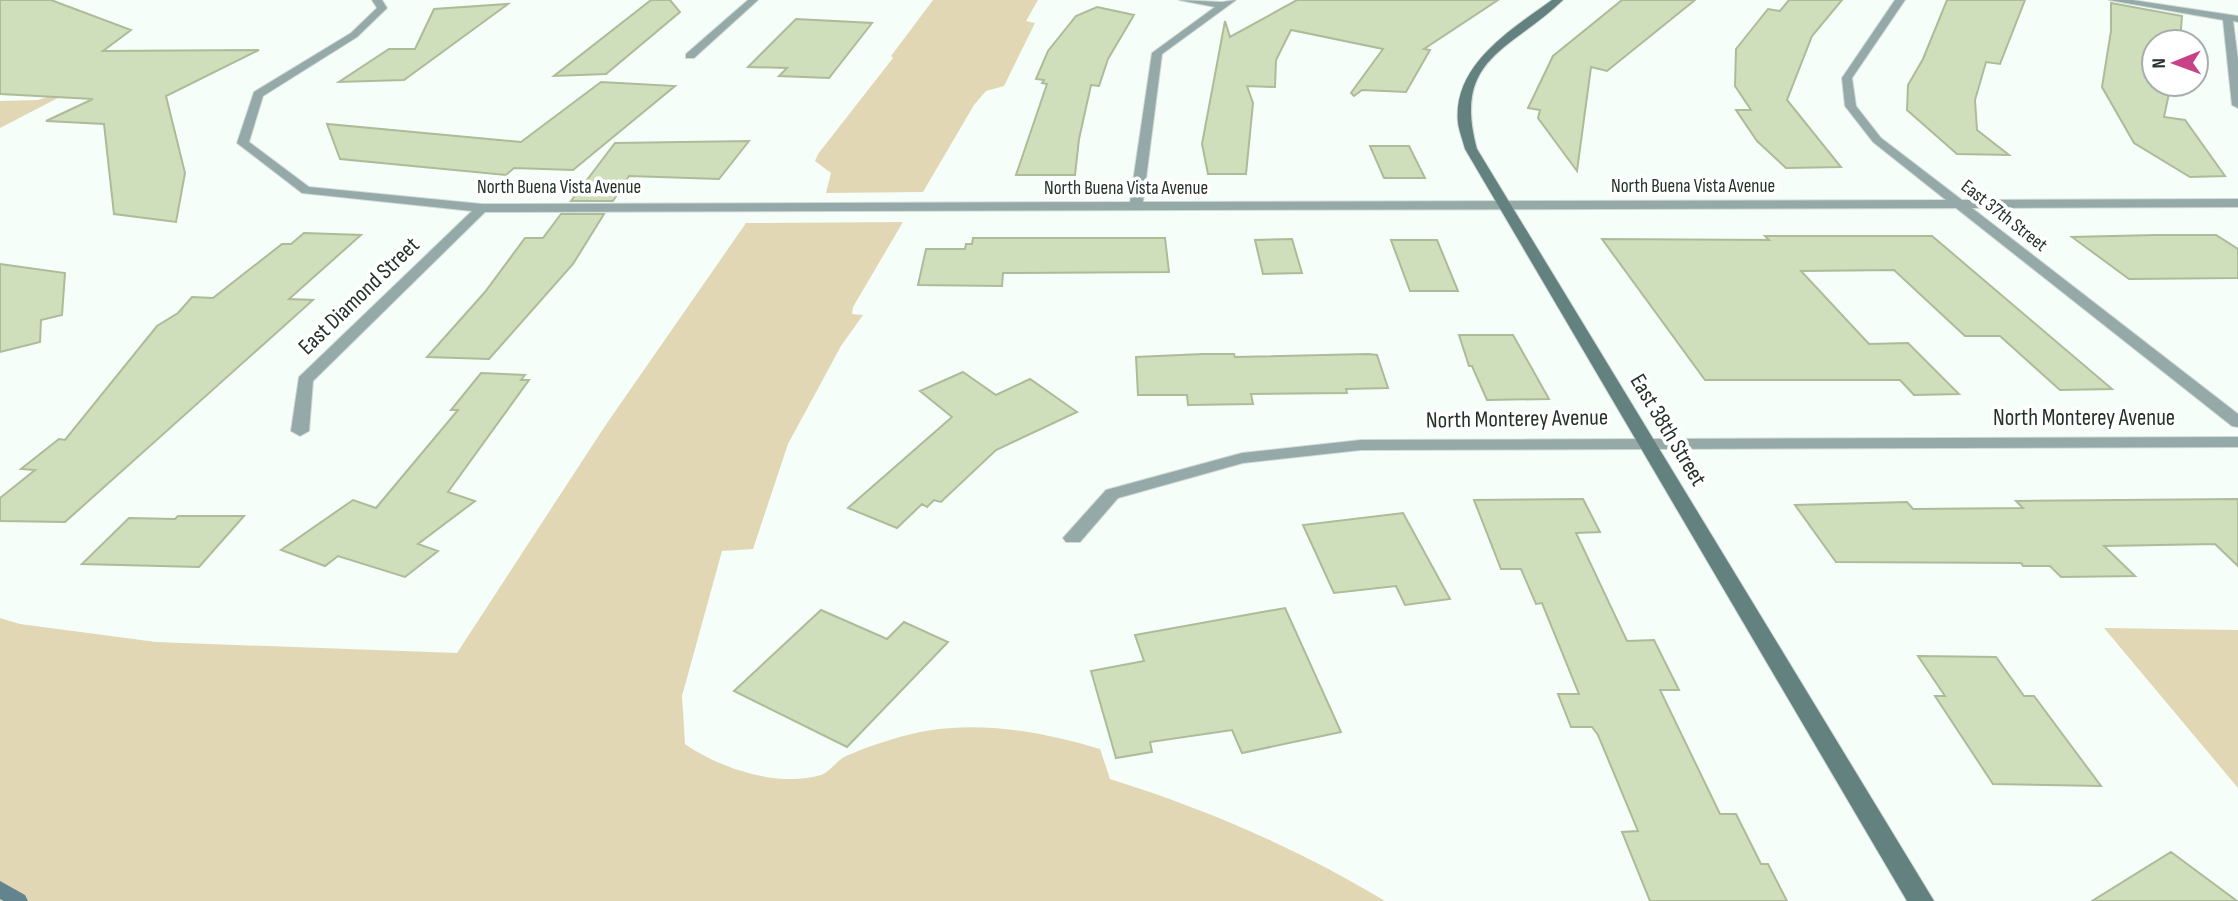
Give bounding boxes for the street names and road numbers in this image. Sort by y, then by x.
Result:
street label: North Buena Vista Avenue [1611,175,1775,198]
street label: East 37th Street [1956,175,2052,257]
street label: North Buena Vista Avenue [477,176,641,199]
street label: North Buena Vista Avenue [1044,177,1208,200]
street label: East Diamond Street [293,231,425,361]
street label: East 38th Street [1624,369,1712,491]
street label: North Monterey Avenue [1426,403,1608,435]
street label: North Monterey Avenue [1993,404,2175,432]

